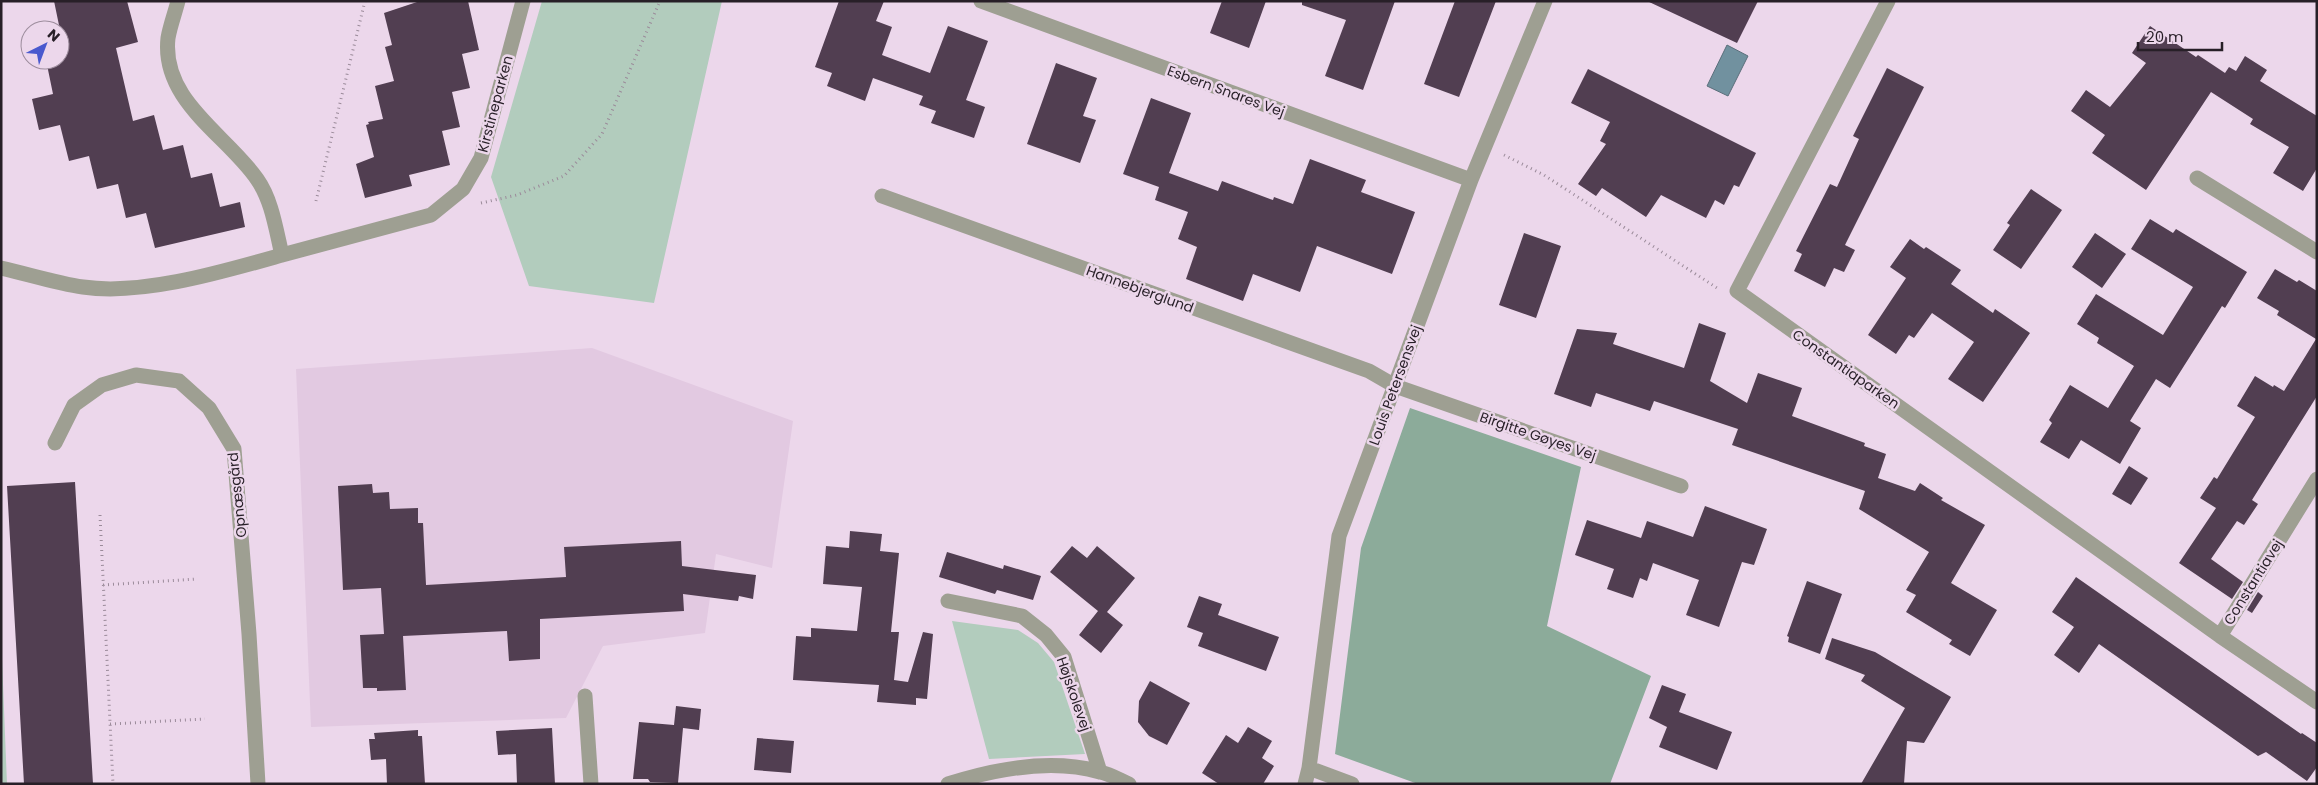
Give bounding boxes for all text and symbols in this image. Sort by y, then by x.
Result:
north arrow [20,20,70,70]
scale bar [2138,20,2222,52]
text: N [43,24,64,46]
text: 20 m [2146,26,2184,47]
street label: Kirstineparken [472,53,518,155]
street label: Esbern Snares Vej [1164,60,1288,122]
street label: Hannebjerglund [1084,260,1196,318]
street label: Louis Petersensvej [1364,322,1426,448]
street label: Constantiaparken [1788,325,1904,413]
street label: Birgitte Gøyes Vej [1477,407,1599,465]
street label: Opnæsgård [223,451,251,539]
street label: Constantiavej [2219,535,2287,629]
street label: Højskolevej [1052,654,1096,734]

